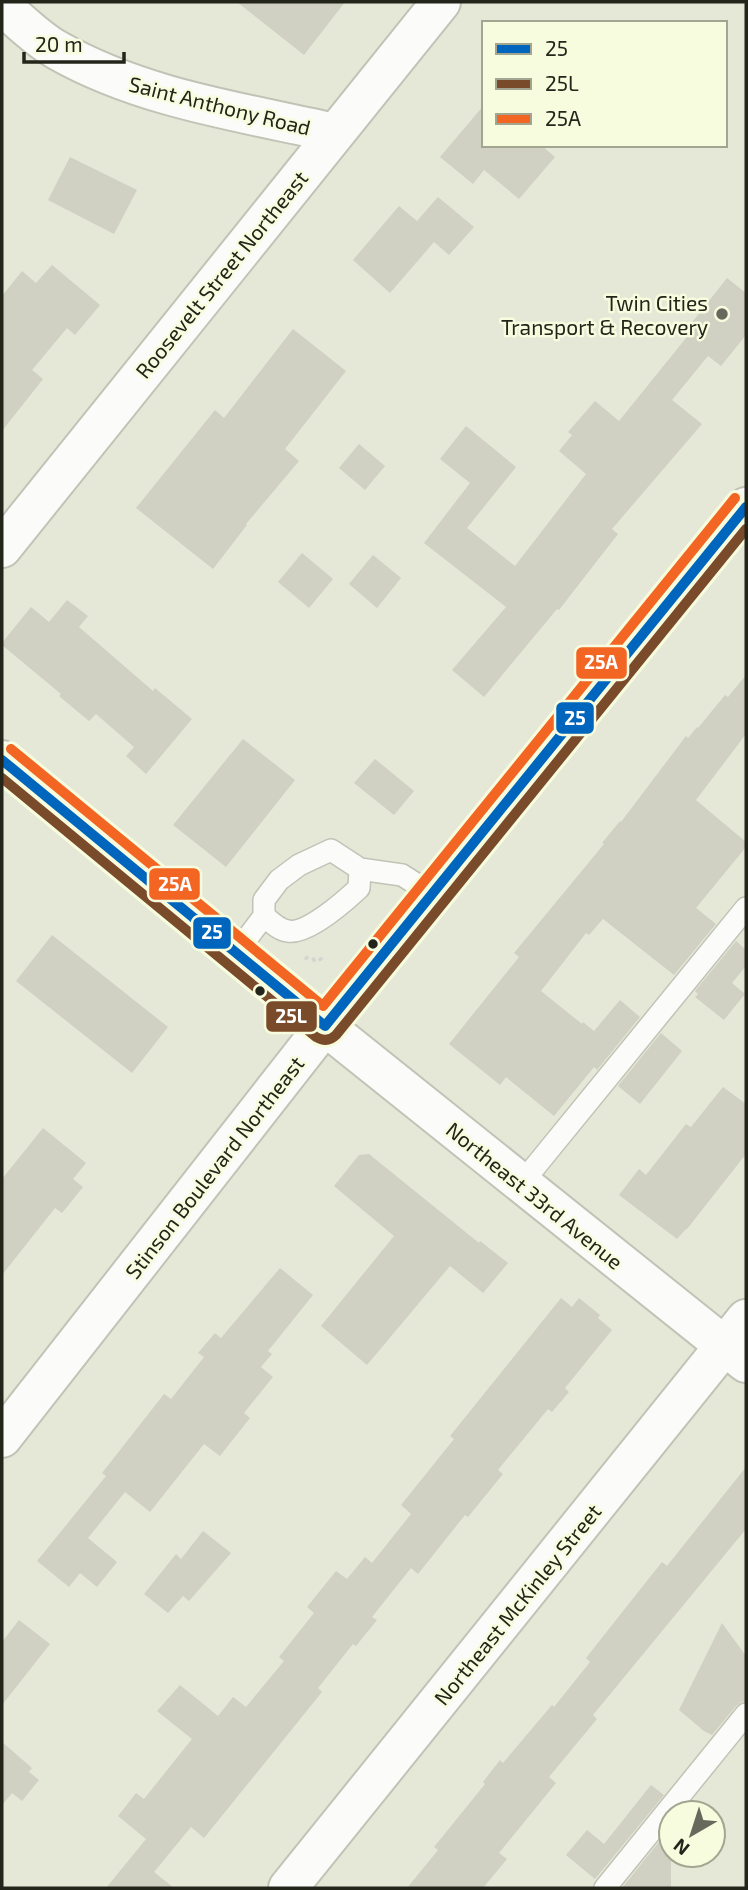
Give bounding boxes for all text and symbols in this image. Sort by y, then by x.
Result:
scale bar [24,21,124,65]
legend [482,21,727,147]
text: 20 m [35,31,83,56]
text: 25 [545,35,568,60]
street label: Saint Anthony Road [127,70,313,140]
text: 25L [545,70,579,95]
text: 25A [545,105,581,130]
street label: Roosevelt Street Northeast [130,165,312,383]
place label: Twin Cities Transport & Recovery [501,290,708,339]
marker: Twin Cities Transport & Recovery [714,306,730,322]
line badge: 25A [575,646,628,680]
text: 25A [584,650,619,673]
line badge: 25 [555,701,595,735]
text: 25 [564,706,586,729]
line badge: 25A [148,867,201,901]
text: 25A [158,872,193,895]
line badge: 25 [192,916,232,950]
text: 25 [201,920,223,943]
unlabelled marker [366,937,380,951]
unlabelled marker [253,984,267,998]
line badge: 25L [265,1000,318,1033]
text: 25L [275,1004,307,1027]
street label: Stinson Boulevard Northeast [119,1051,309,1283]
street label: Northeast 33rd Avenue [442,1116,628,1274]
street label: Northeast McKinley Street [428,1499,606,1709]
north arrow [657,1799,727,1869]
text: N [668,1834,694,1861]

